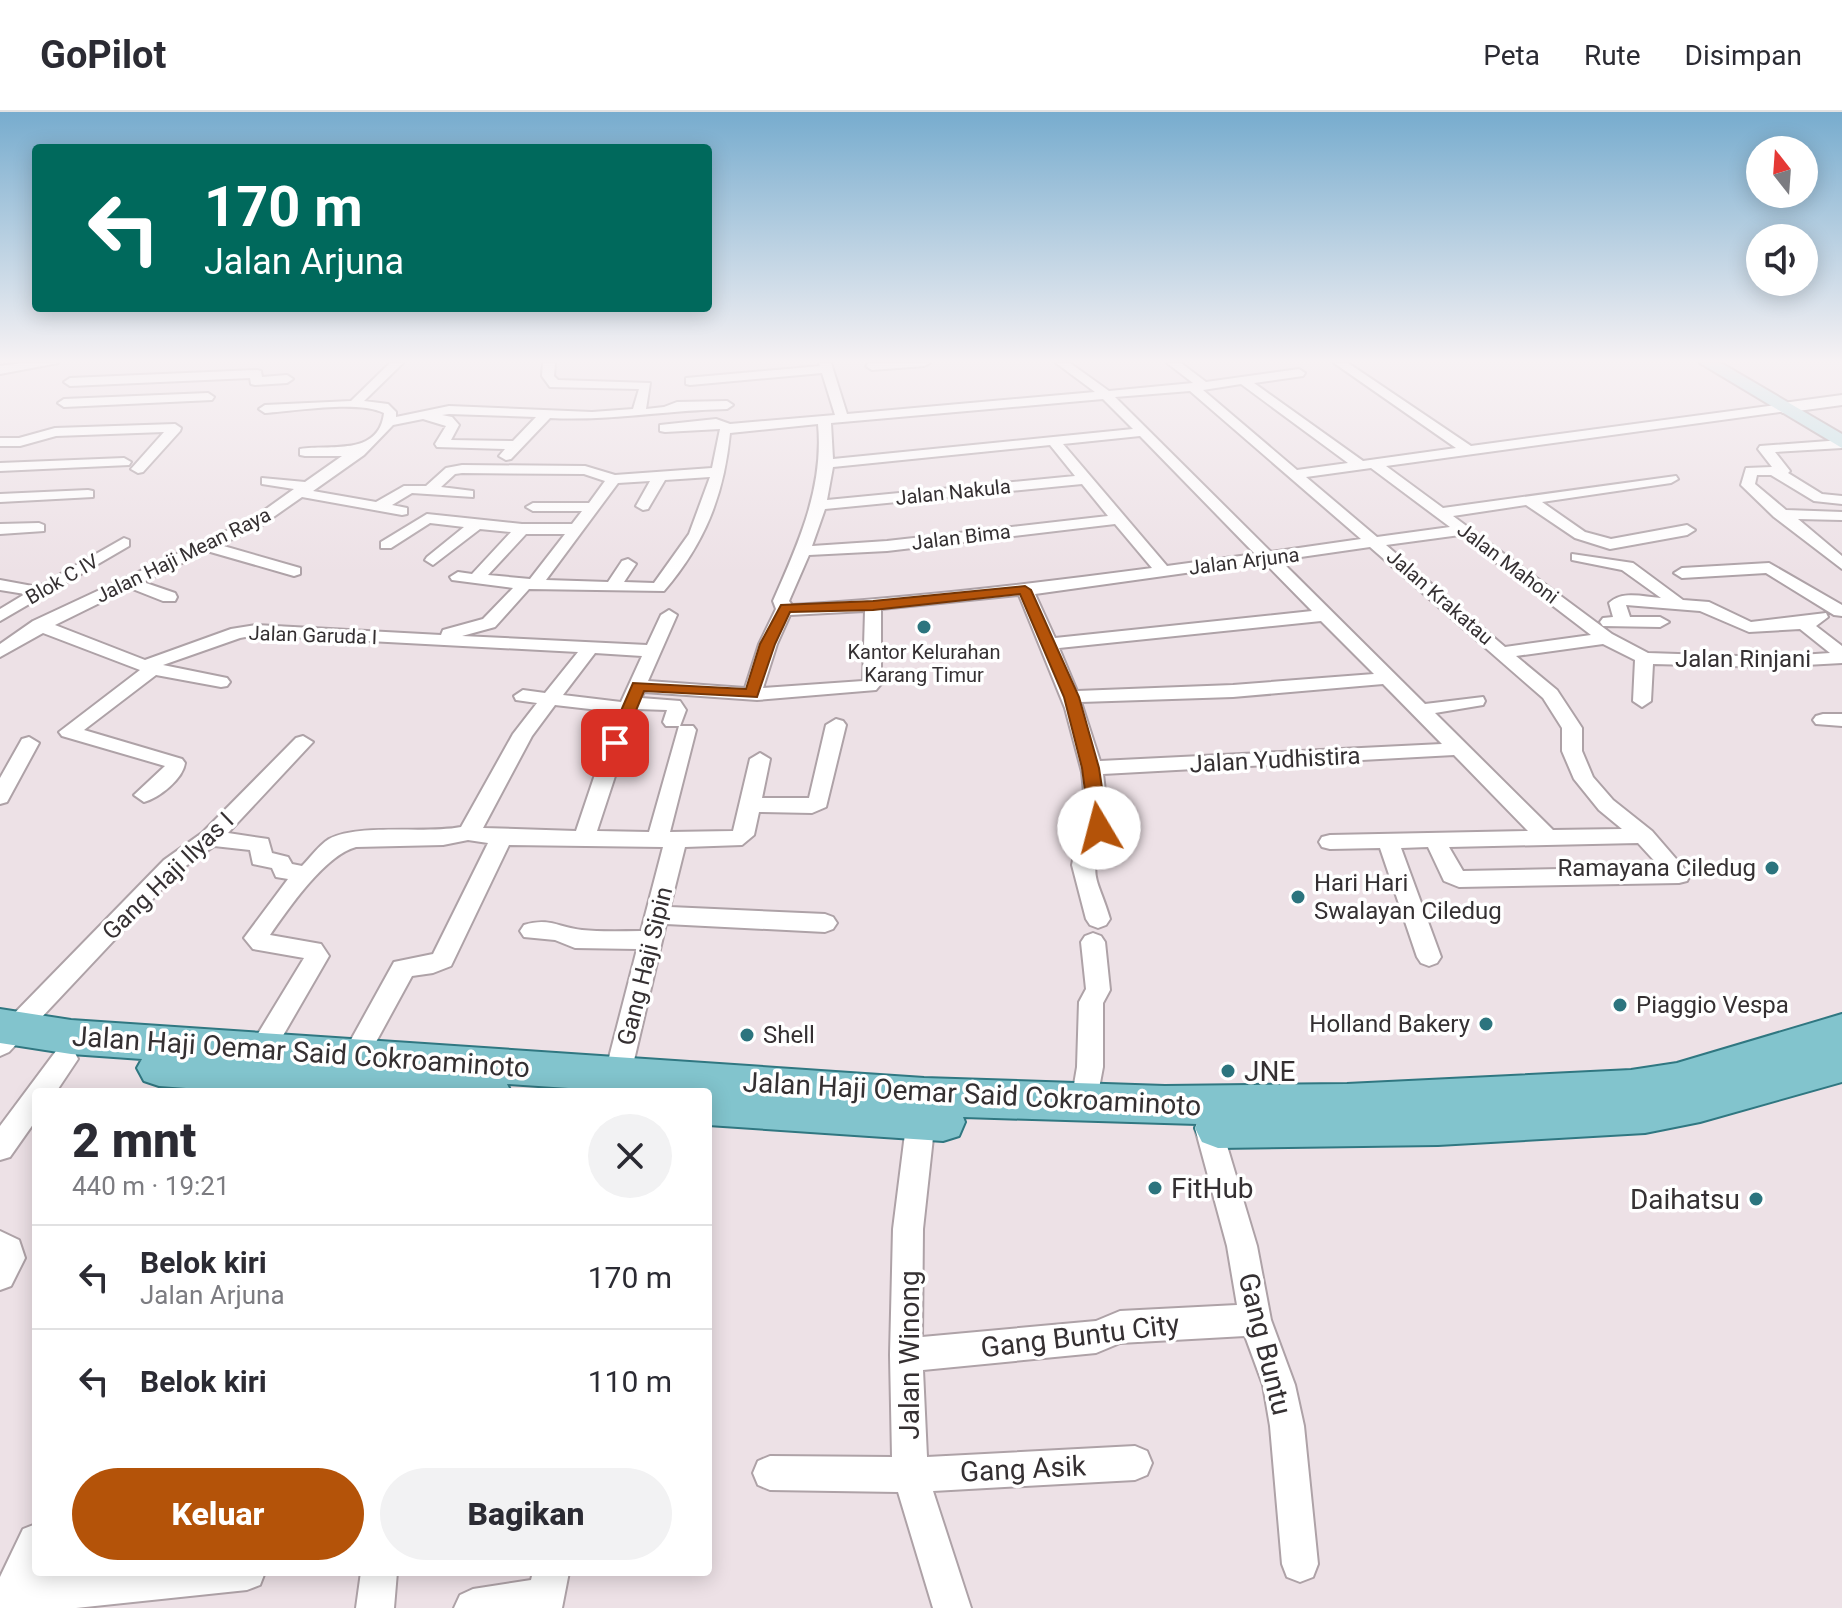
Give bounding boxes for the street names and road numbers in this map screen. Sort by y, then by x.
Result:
street label: Jalan Nakula [894,474,1012,510]
street label: Jalan Haji Mean Raya [92,502,274,608]
street label: Jalan Mahoni [1453,517,1563,609]
street label: Jalan Bima [910,519,1012,555]
street label: Jalan Arjuna [1187,542,1301,580]
street label: Jalan Krakatau [1382,544,1498,650]
street label: Blok C IV [21,548,103,609]
street label: Jalan Garuda I [248,621,378,649]
street label: Jalan Rinjani [1675,645,1811,673]
street label: Jalan Yudhistira [1189,742,1361,778]
street label: Gang Haji Ilyas I [97,806,239,946]
street label: Gang Haji Sipin [612,884,678,1048]
street label: Jalan Haji Oemar Said Cokroaminoto [71,1020,531,1084]
street label: Jalan Haji Oemar Said Cokroaminoto [742,1066,1202,1122]
street label: Gang Buntu [1231,1269,1299,1419]
street label: Jalan Winong [893,1270,926,1440]
street label: Gang Buntu City [979,1307,1181,1365]
street label: Gang Asik [959,1449,1088,1489]

